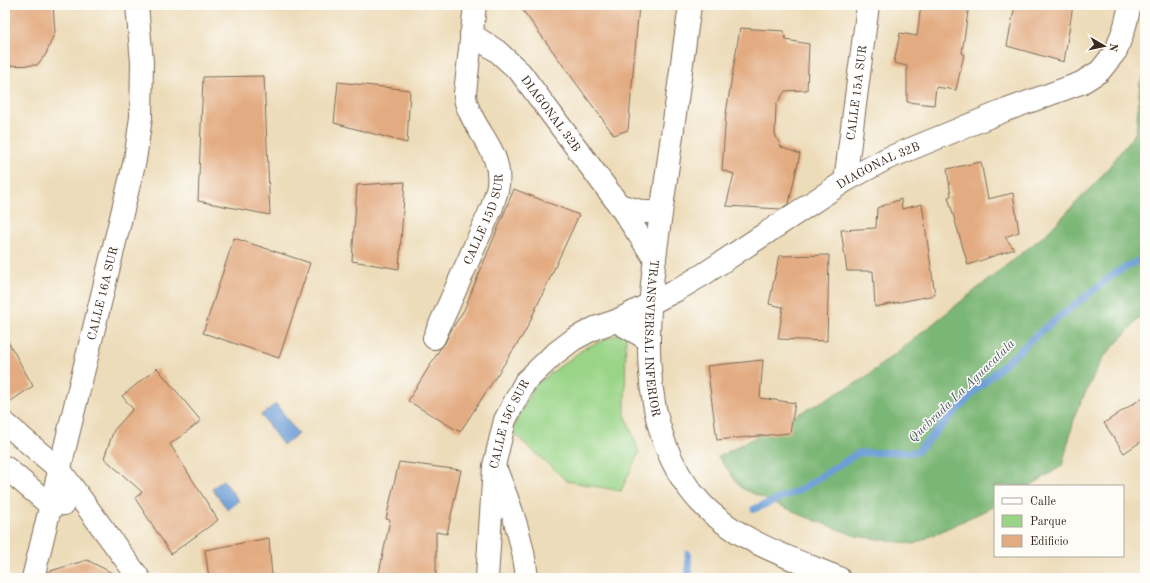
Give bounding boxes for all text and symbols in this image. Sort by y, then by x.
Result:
north arrow [1084,26,1124,66]
text: N [1106,42,1118,53]
street label: CALLE 15A SUR [845,44,870,141]
street label: DIAGONAL 32B [518,74,582,154]
street label: DIAGONAL 32B [835,141,922,192]
street label: CALLE 15D SUR [462,173,506,267]
street label: CALLE 16A SUR [86,245,121,342]
street label: TRANSVERSAL INFERIOR [642,259,662,418]
water label: Quebrada La Aguacatala [906,337,1018,445]
street label: CALLE 15C SUR [489,378,532,470]
legend [994,485,1124,557]
text: Calle [1030,496,1056,508]
text: Parque [1030,516,1067,528]
text: Edificio [1030,536,1069,548]

